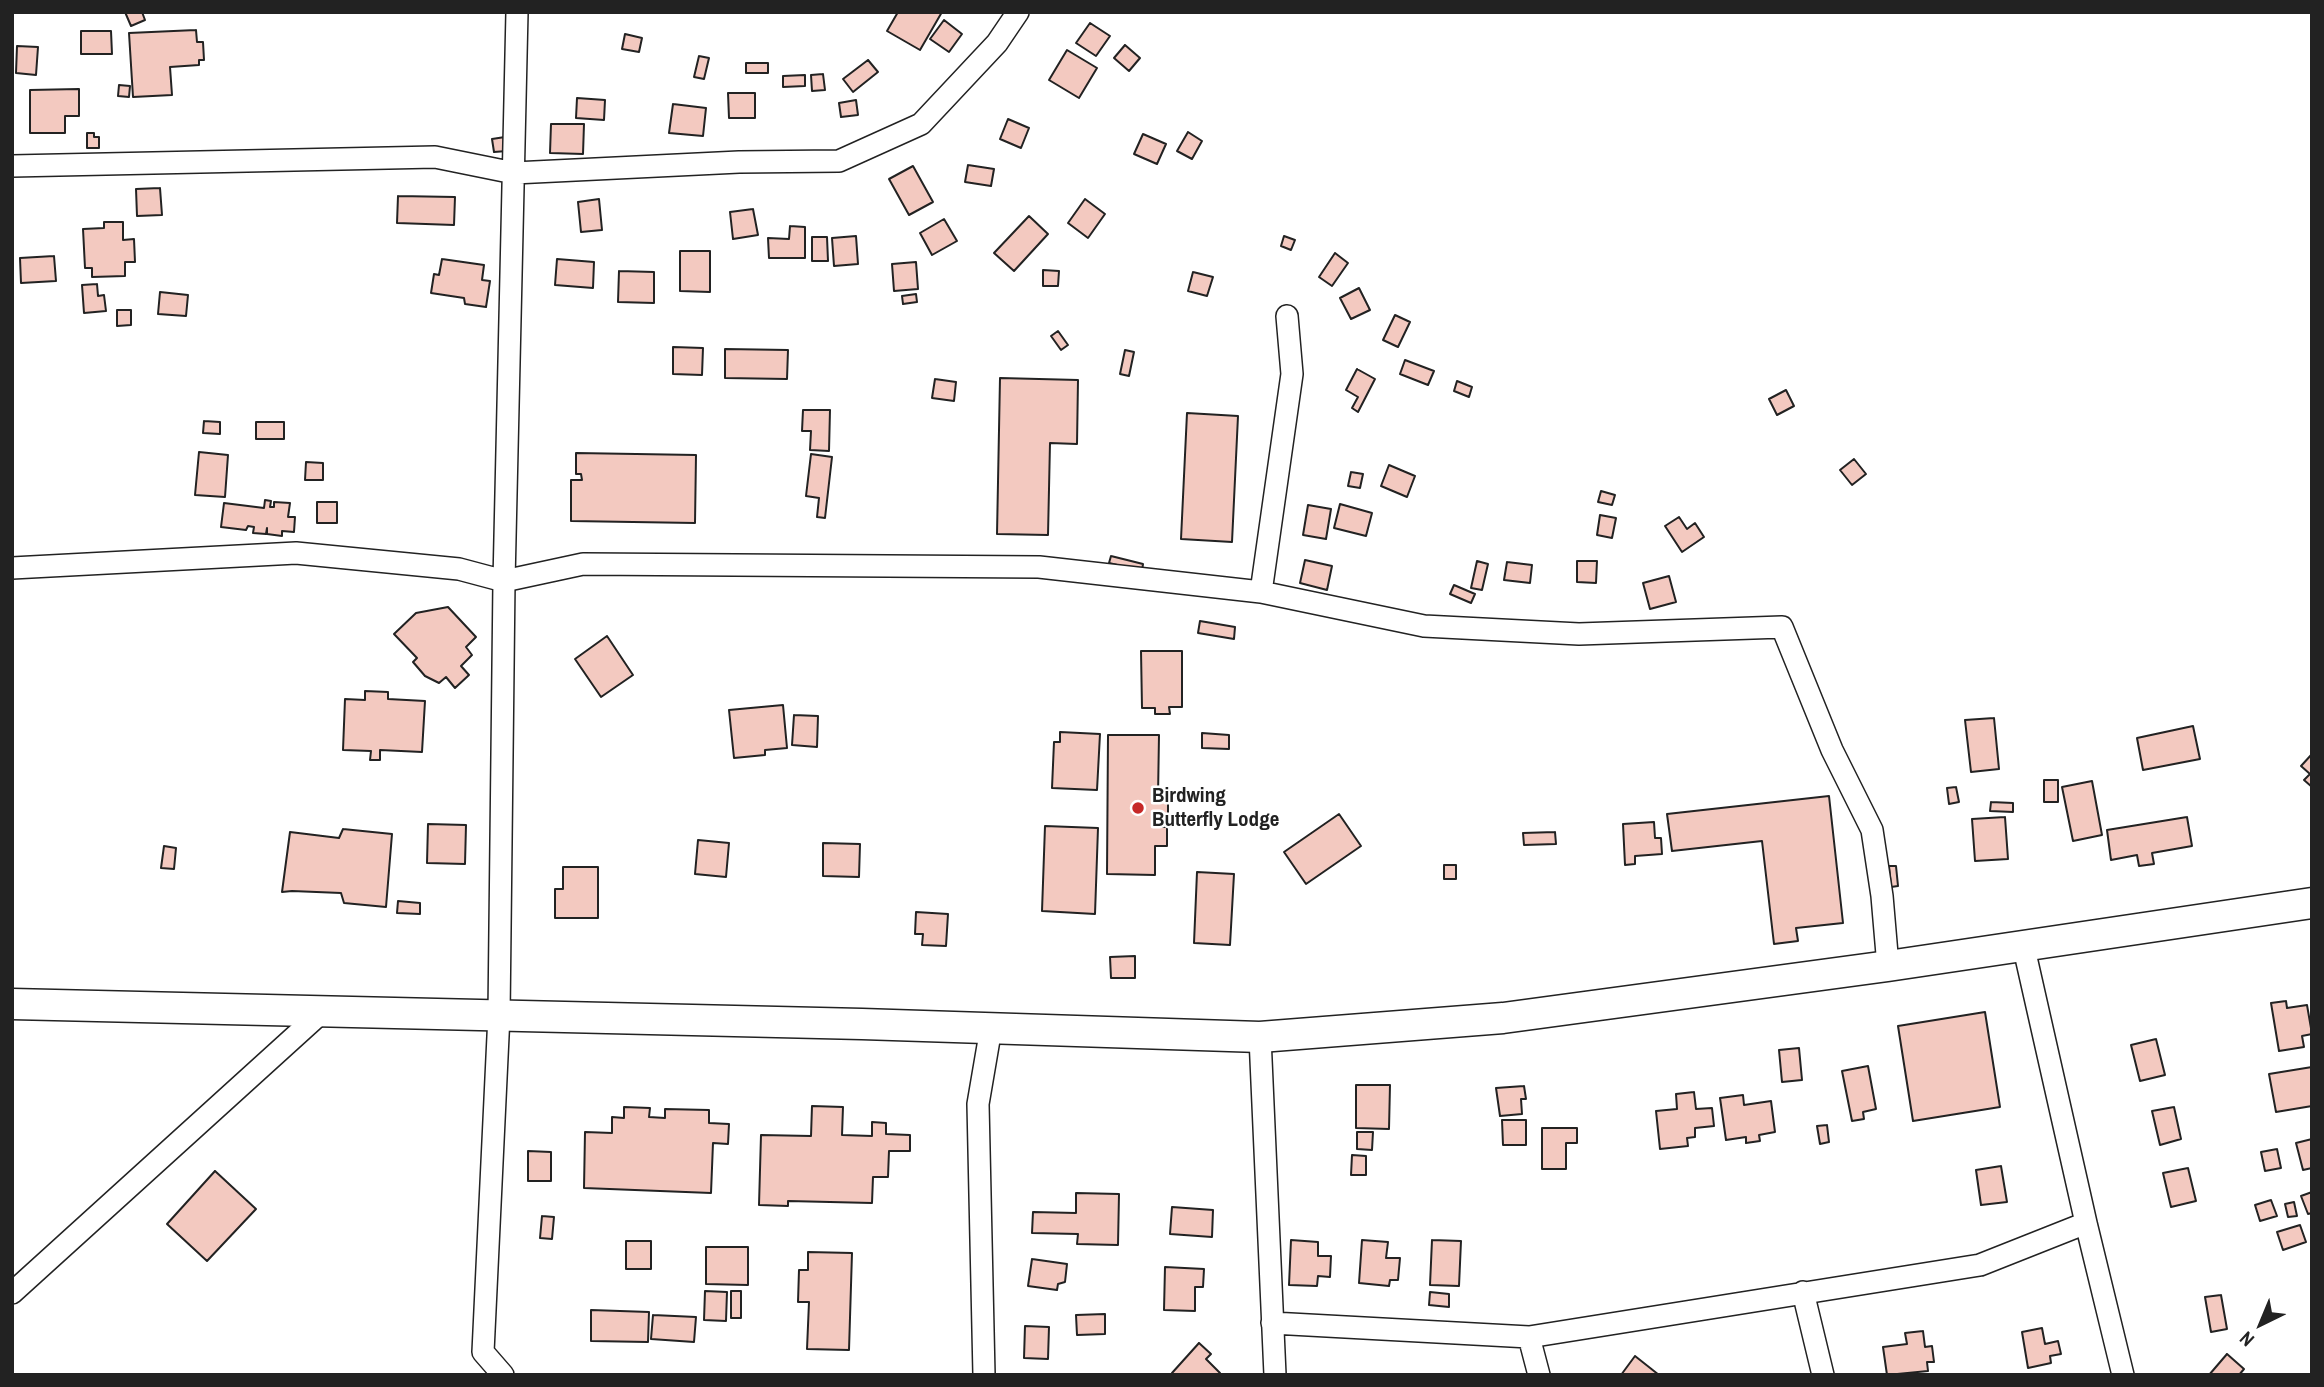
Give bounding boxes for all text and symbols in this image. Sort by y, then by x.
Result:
place label: Birdwing Butterfly Lodge [1152,783,1279,833]
marker: Birdwing Butterfly Lodge [1130,800,1146,816]
north arrow [2226,1289,2296,1359]
text: N [2234,1326,2260,1353]

